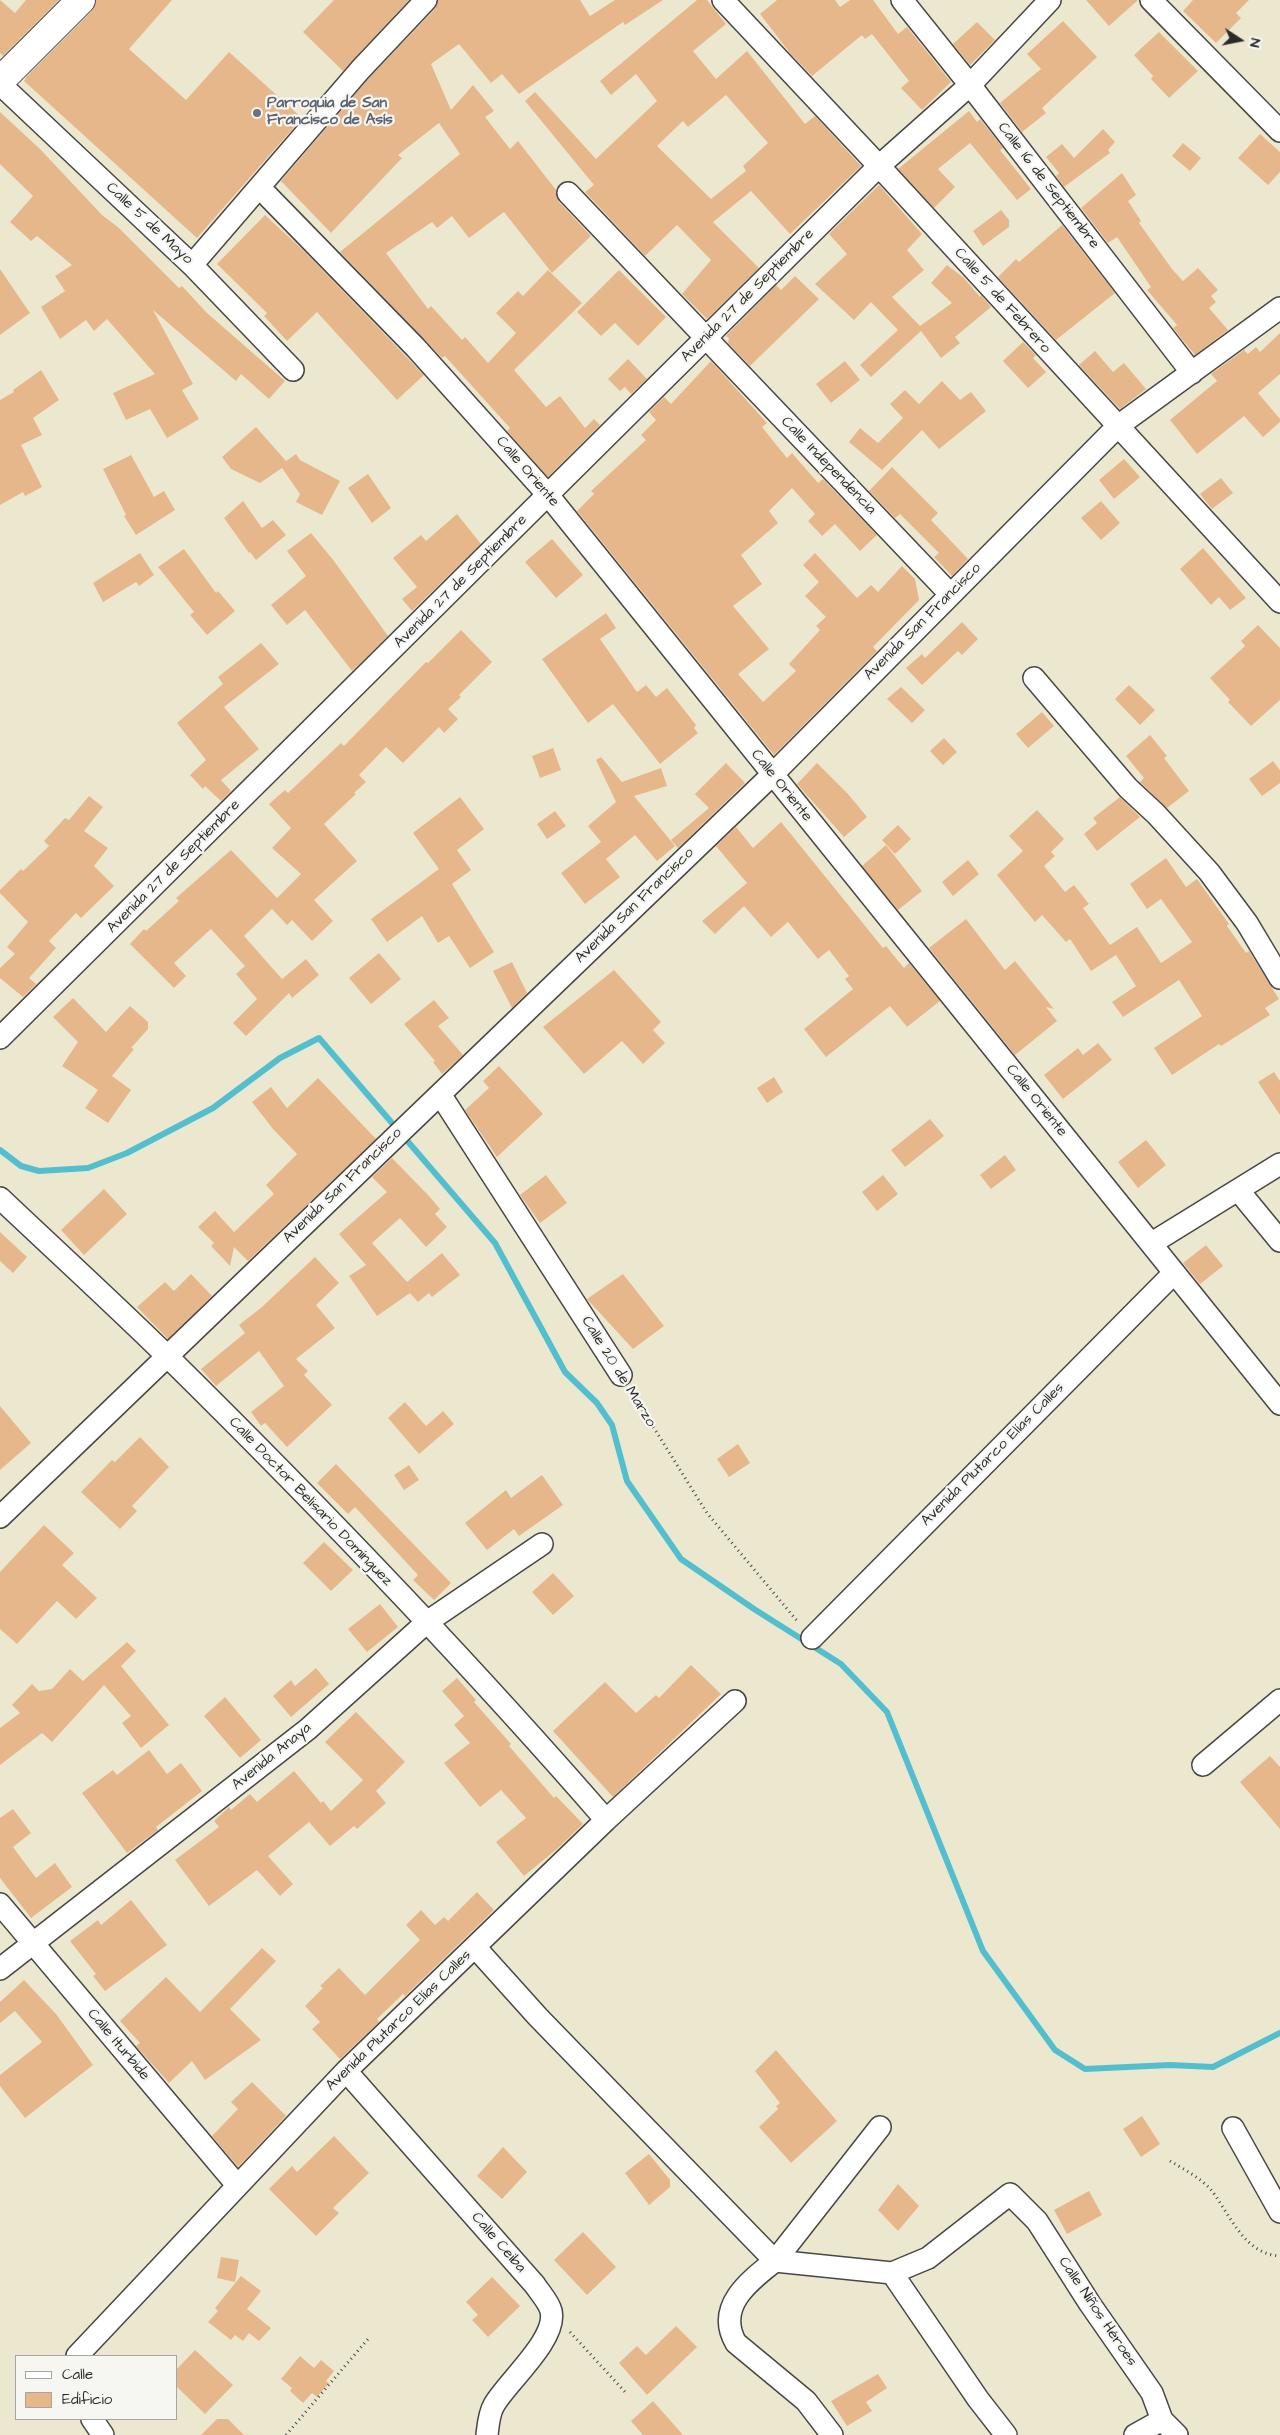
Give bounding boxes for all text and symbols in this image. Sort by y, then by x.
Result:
north arrow [1215,15,1265,65]
text: N [1244,37,1265,49]
place label: Parroquia de San Francisco de Asís [267,95,393,130]
marker: Parroquia de San Francisco de Asís [251,107,263,119]
street label: Calle 16 de Septiembre [993,119,1103,253]
street label: Calle 5 de Mayo [102,179,196,269]
street label: Avenida 27 de Septiembre [678,226,818,366]
street label: Calle 5 de Febrero [950,245,1054,357]
street label: Calle Independencia [777,413,879,519]
street label: Calle Oriente [492,433,562,511]
street label: Avenida 27 de Septiembre [391,512,531,652]
street label: Avenida San Francisco [861,560,985,684]
street label: Calle Oriente [746,746,816,826]
street label: Avenida 27 de Septiembre [104,797,244,937]
street label: Avenida San Francisco [572,845,698,967]
street label: Calle Oriente [1001,1061,1071,1141]
street label: Avenida San Francisco [280,1125,406,1247]
street label: Calle 20 de Marzo [577,1313,659,1431]
street label: Avenida Plutarco Elías Calles [918,1380,1068,1530]
street label: Calle Doctor Belisario Domínguez [224,1414,396,1590]
street label: Avenida Anaya [229,1719,315,1795]
street label: Avenida Plutarco Elías Calles [322,1947,476,2095]
street label: Calle Iturbide [83,2006,153,2084]
street label: Calle Ceiba [467,2209,529,2277]
street label: Calle Niños Héroes [1054,2254,1140,2370]
legend [15,2355,178,2420]
text: Calle [62,2364,93,2385]
text: Edificio [62,2389,112,2410]

